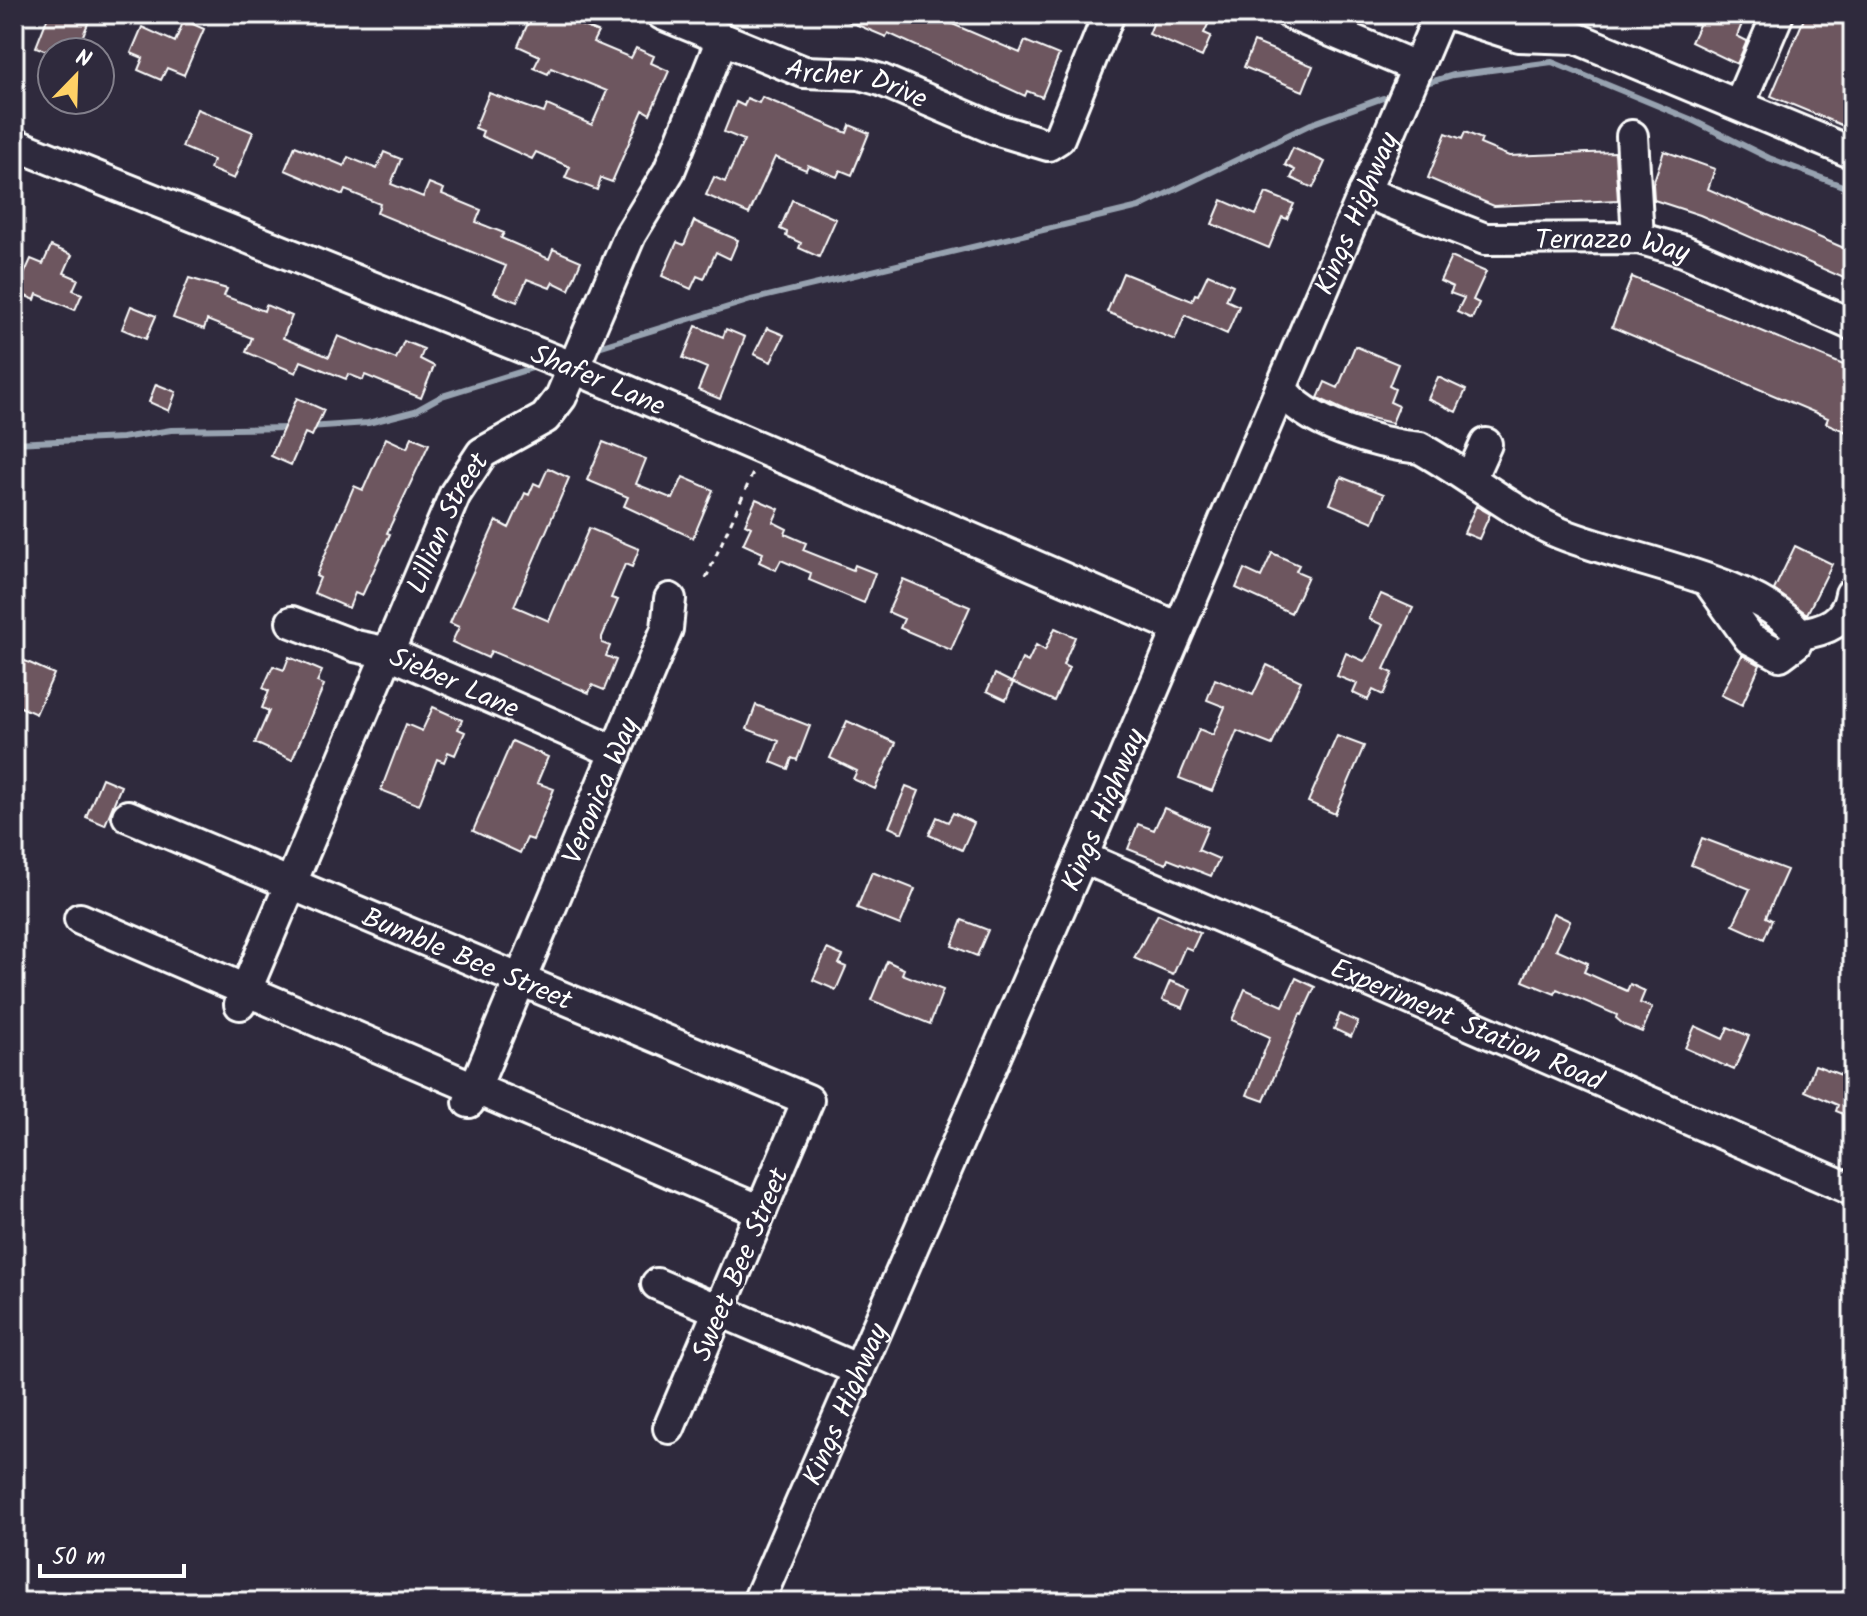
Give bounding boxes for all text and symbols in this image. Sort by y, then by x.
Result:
north arrow [36,36,116,116]
text: N [70,41,96,79]
street label: Archer Drive [778,47,935,123]
street label: Kings Highway [1303,125,1413,303]
street label: Terrazzo Way [1535,218,1695,277]
street label: Shafer Lane [523,333,672,430]
street label: Lillian Street [395,443,502,601]
street label: Sieber Lane [382,636,526,732]
street label: Veronica Way [551,710,653,872]
street label: Kings Highway [1050,721,1159,899]
street label: Bumble Bee Street [354,896,580,1025]
street label: Experiment Station Road [1323,947,1611,1105]
street label: Sweet Bee Street [680,1160,803,1369]
street label: Kings Highway [791,1316,902,1493]
scale bar [40,1528,184,1578]
text: 50 m [52,1538,106,1577]

